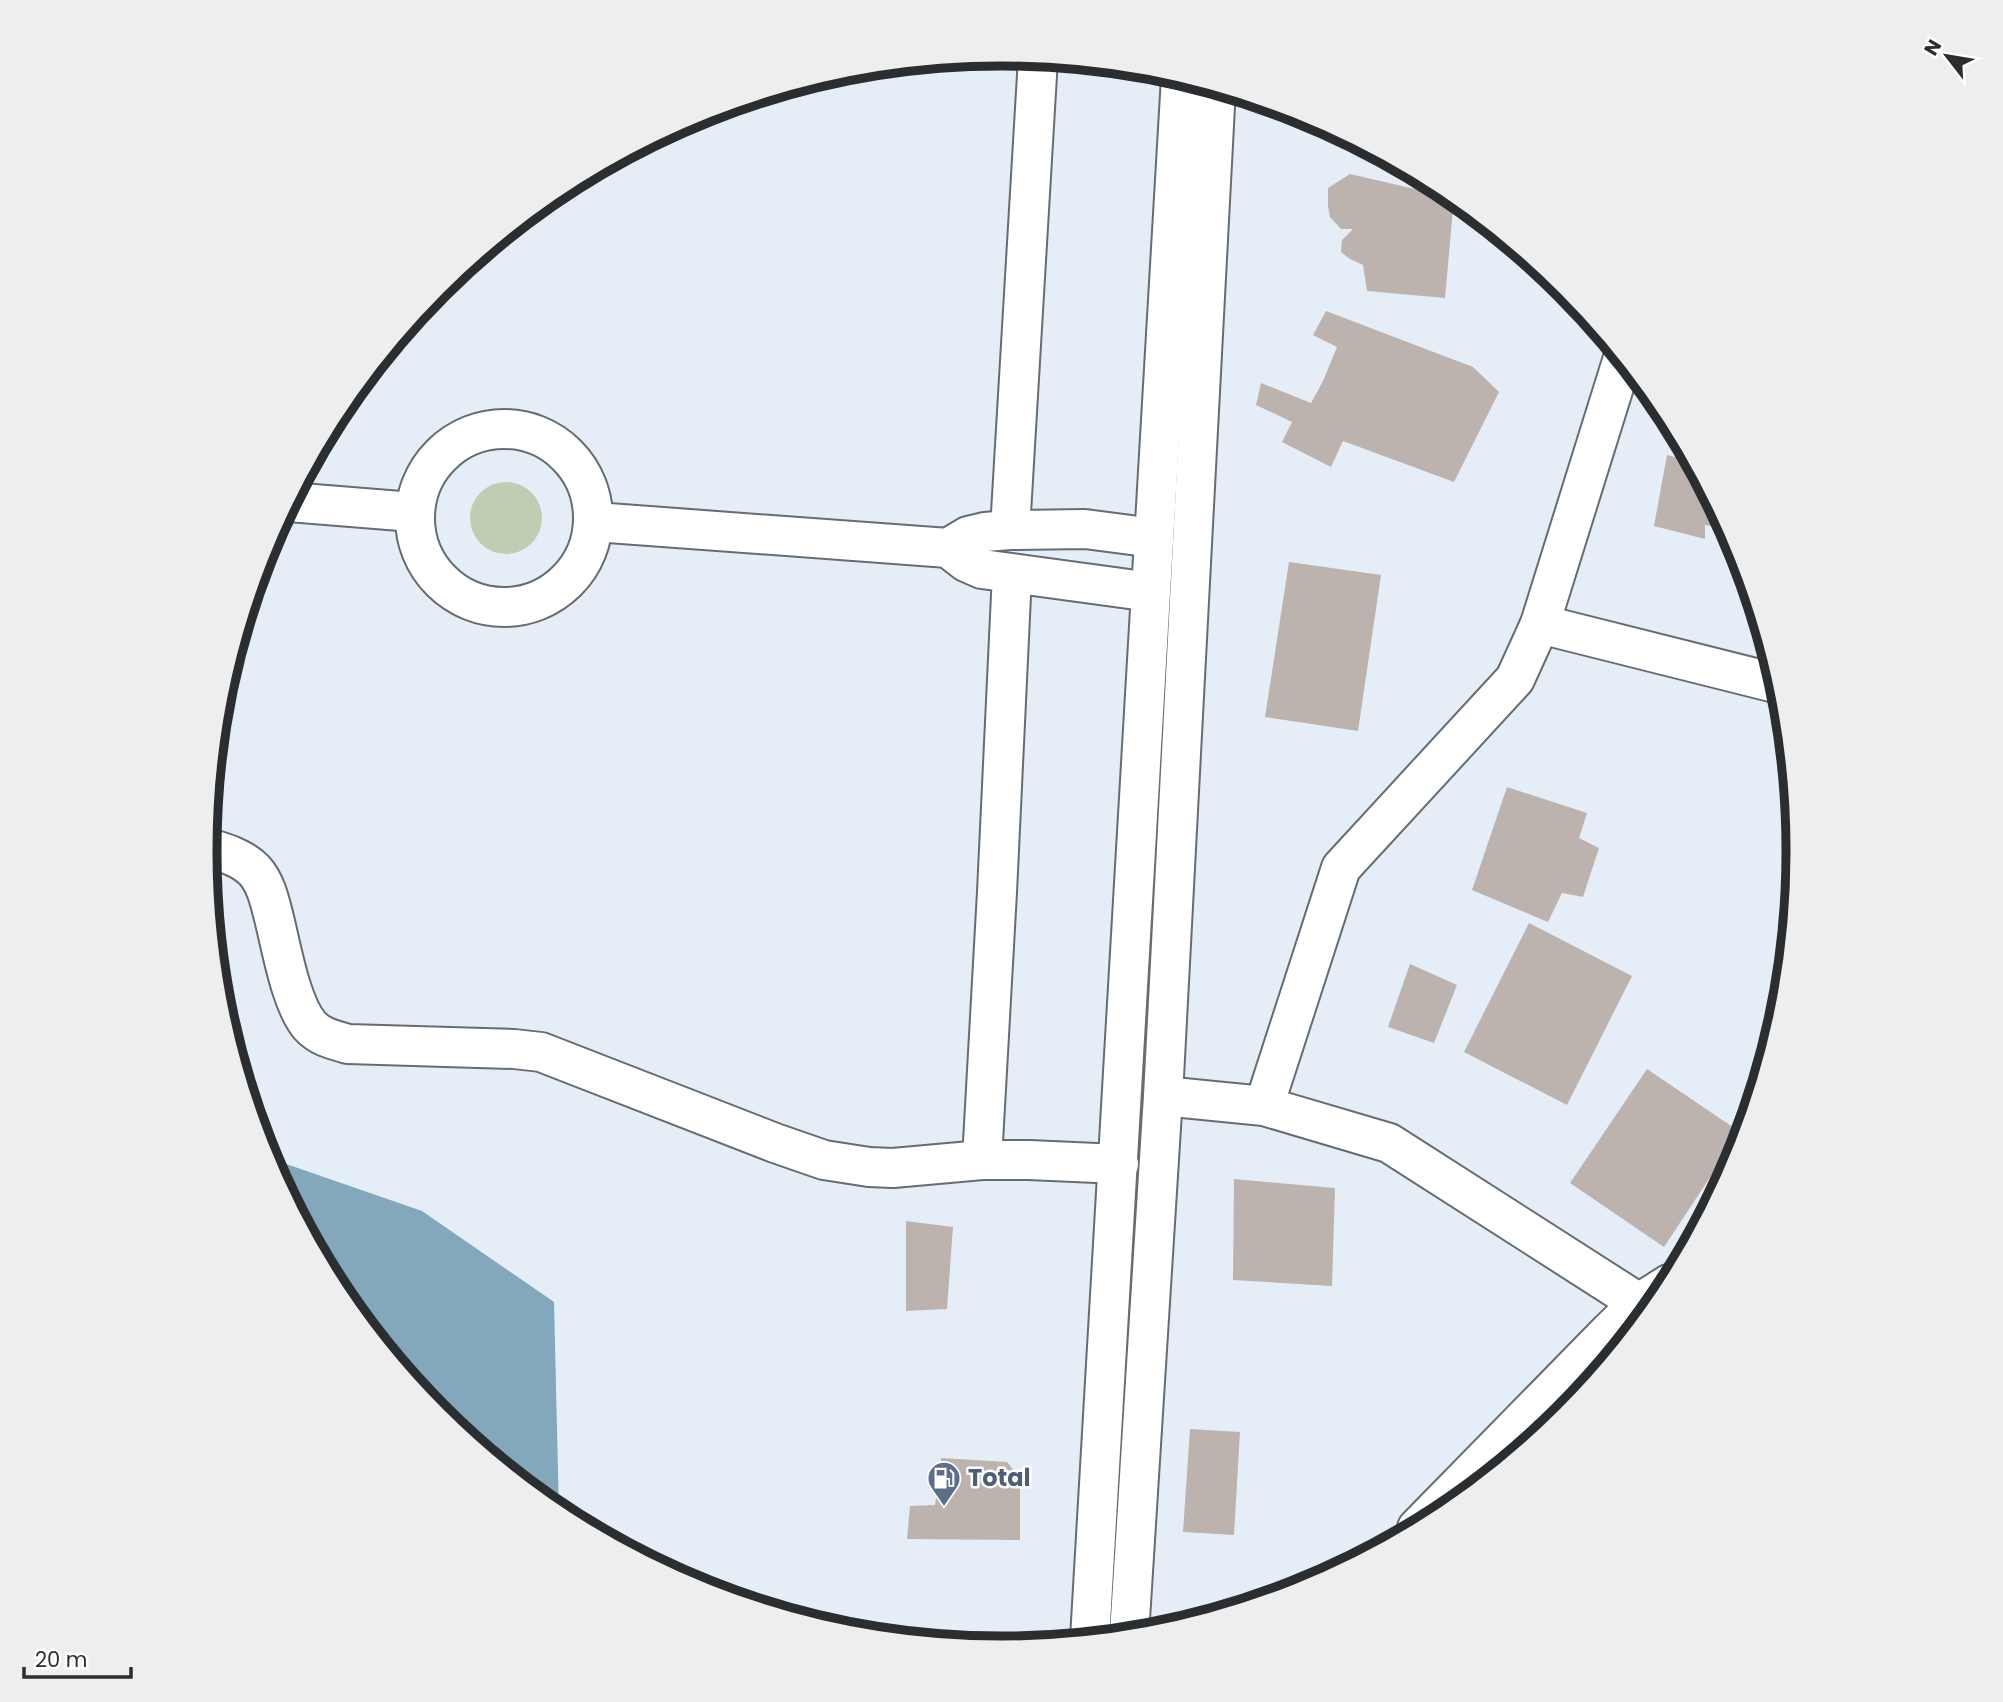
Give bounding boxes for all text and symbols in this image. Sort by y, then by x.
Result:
north arrow [1912,21,1982,91]
text: N [1918,34,1948,61]
fuel station icon: Total [925,1459,963,1508]
place label: Total [968,1461,1031,1494]
scale bar [24,1636,131,1680]
text: 20 m [35,1645,88,1674]

